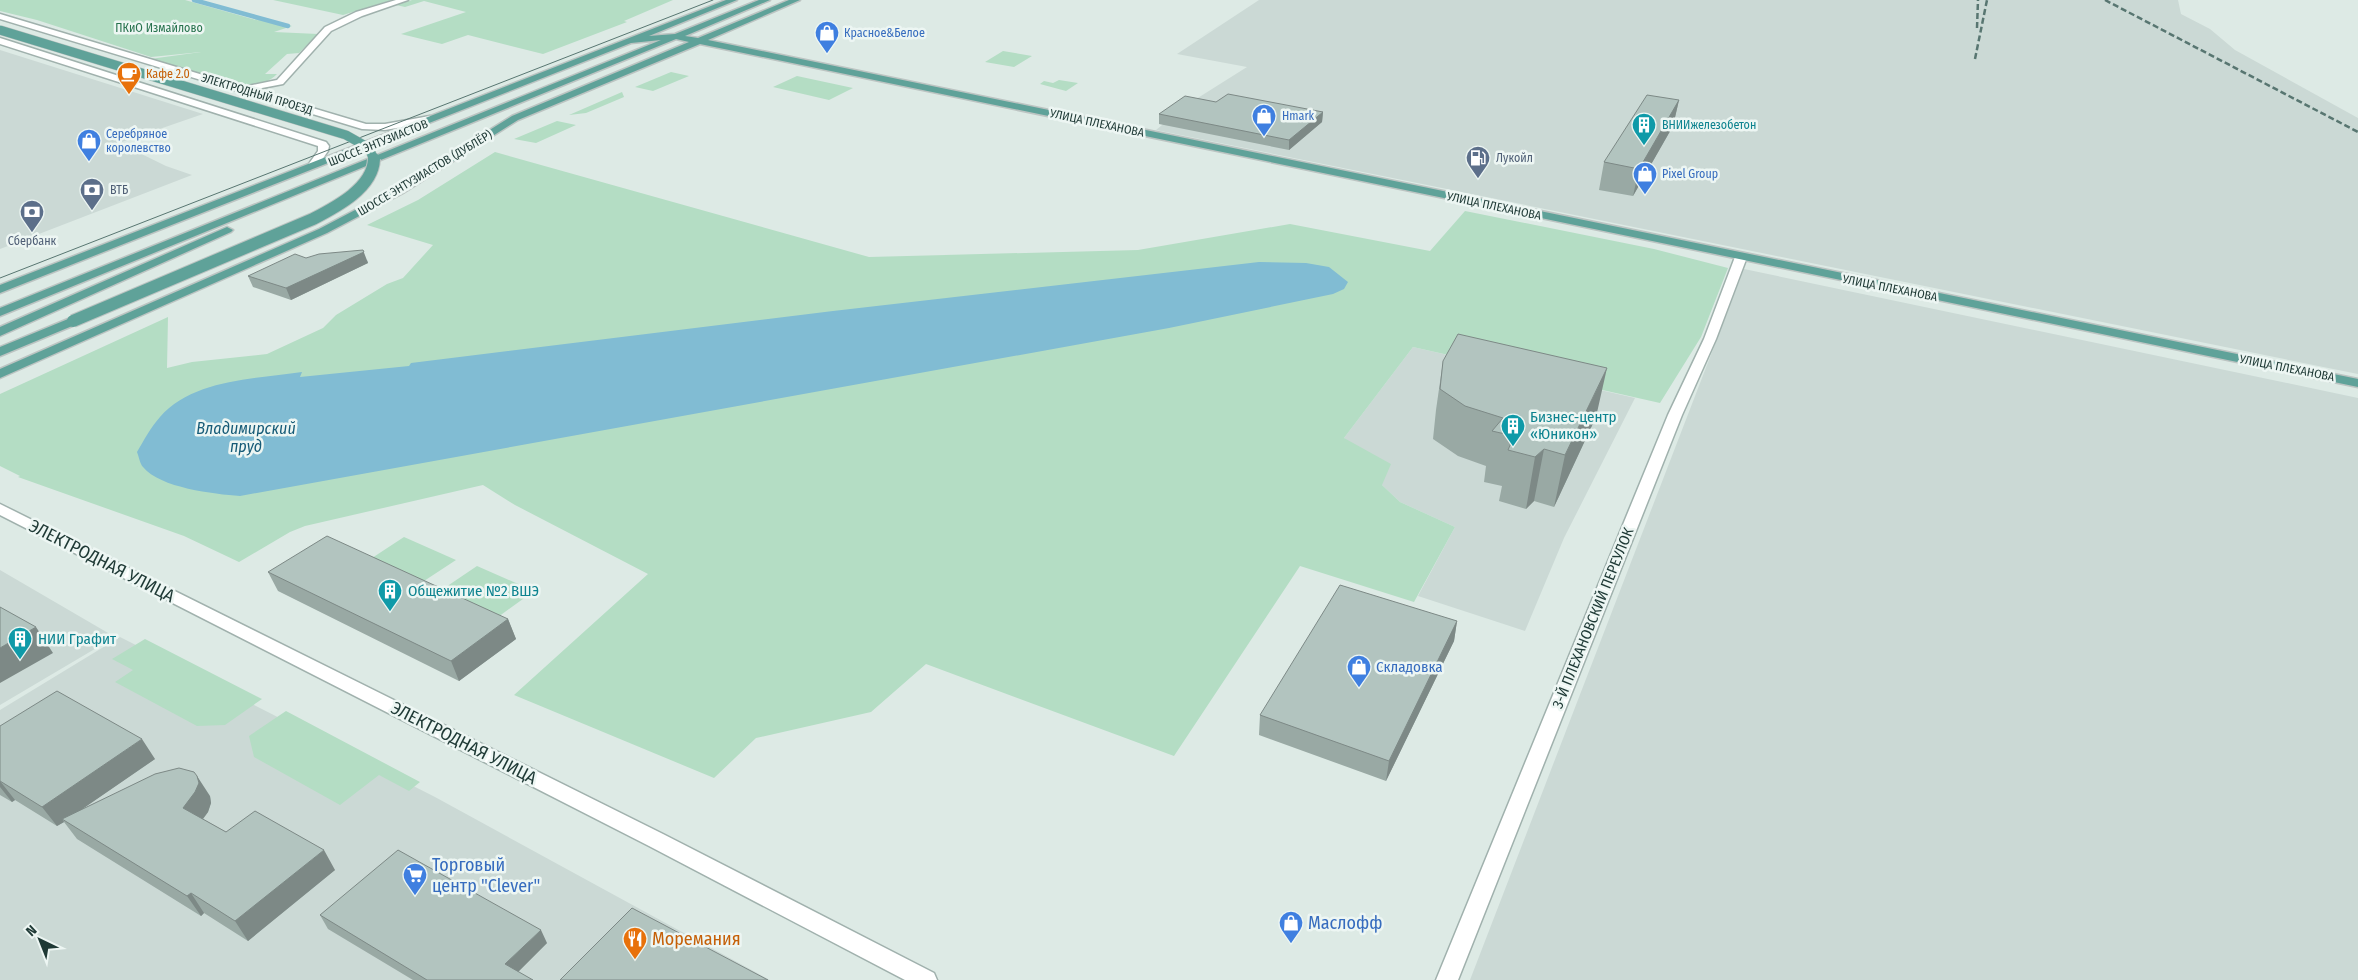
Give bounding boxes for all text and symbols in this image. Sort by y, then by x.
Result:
shop icon: Красное&Белое [814,20,840,54]
park label: ПКиО Измайлово [115,21,203,35]
place label: Красное&Белое [844,26,925,40]
cafe icon: Кафе 2.0 [116,61,142,95]
place label: Кафе 2.0 [146,67,190,81]
street label: ЭЛЕКТРОДНЫЙ ПРОЕЗД [200,69,315,118]
shop icon: Hmark [1251,103,1277,137]
street label: УЛИЦА ПЛЕХАНОВА [1048,106,1146,140]
place label: Hmark [1282,109,1315,123]
building icon: ВНИИжелезобетон [1631,112,1657,146]
street label: ШОССЕ ЭНТУЗИАСТОВ [326,116,430,169]
place label: ВНИИжелезобетон [1662,118,1756,132]
street label: ШОССЕ ЭНТУЗИАСТОВ (ДУБЛЁР) [355,126,495,219]
place label: Серебряное королевство [106,127,171,155]
shop icon: Серебряное королевство [76,128,102,162]
fuel station icon: Лукойл [1465,145,1491,179]
place label: Лукойл [1496,151,1533,165]
shop icon: Pixel Group [1632,161,1658,195]
place label: Pixel Group [1662,167,1718,181]
bank icon: ВТБ [79,177,105,211]
place label: ВТБ [110,183,128,197]
street label: УЛИЦА ПЛЕХАНОВА [1445,189,1543,223]
bank icon: Сбербанк [19,199,45,233]
place label: Сбербанк [8,234,57,248]
street label: УЛИЦА ПЛЕХАНОВА [1841,272,1939,304]
street label: УЛИЦА ПЛЕХАНОВА [2238,352,2336,384]
place label: Бизнес-центр «Юникон» [1530,408,1617,443]
building icon: Бизнес-центр «Юникон» [1500,413,1526,447]
water label: Владимирский пруд [196,419,296,456]
street label: ЭЛЕКТРОДНАЯ УЛИЦА [25,515,179,607]
street label: 3-Й ПЛЕХАНОВСКИЙ ПЕРЕУЛОК [1548,525,1638,711]
building icon: Общежитие №2 ВШЭ [377,578,403,612]
place label: Общежитие №2 ВШЭ [408,582,539,600]
building icon: НИИ Графит [7,626,33,660]
place label: НИИ Графит [38,630,117,648]
shop icon: Складовка [1346,654,1372,688]
place label: Складовка [1376,658,1443,676]
street label: ЭЛЕКТРОДНАЯ УЛИЦА [387,697,541,789]
place label: Торговый центр "Clever" [432,854,540,897]
supermarket icon: Торговый центр "Clever" [402,862,428,896]
shop icon: Маслофф [1278,910,1304,944]
place label: Маслофф [1308,912,1383,934]
north arrow [15,915,65,965]
text: N [23,922,40,940]
restaurant icon: Моремания [622,926,648,960]
place label: Моремания [652,928,741,950]

